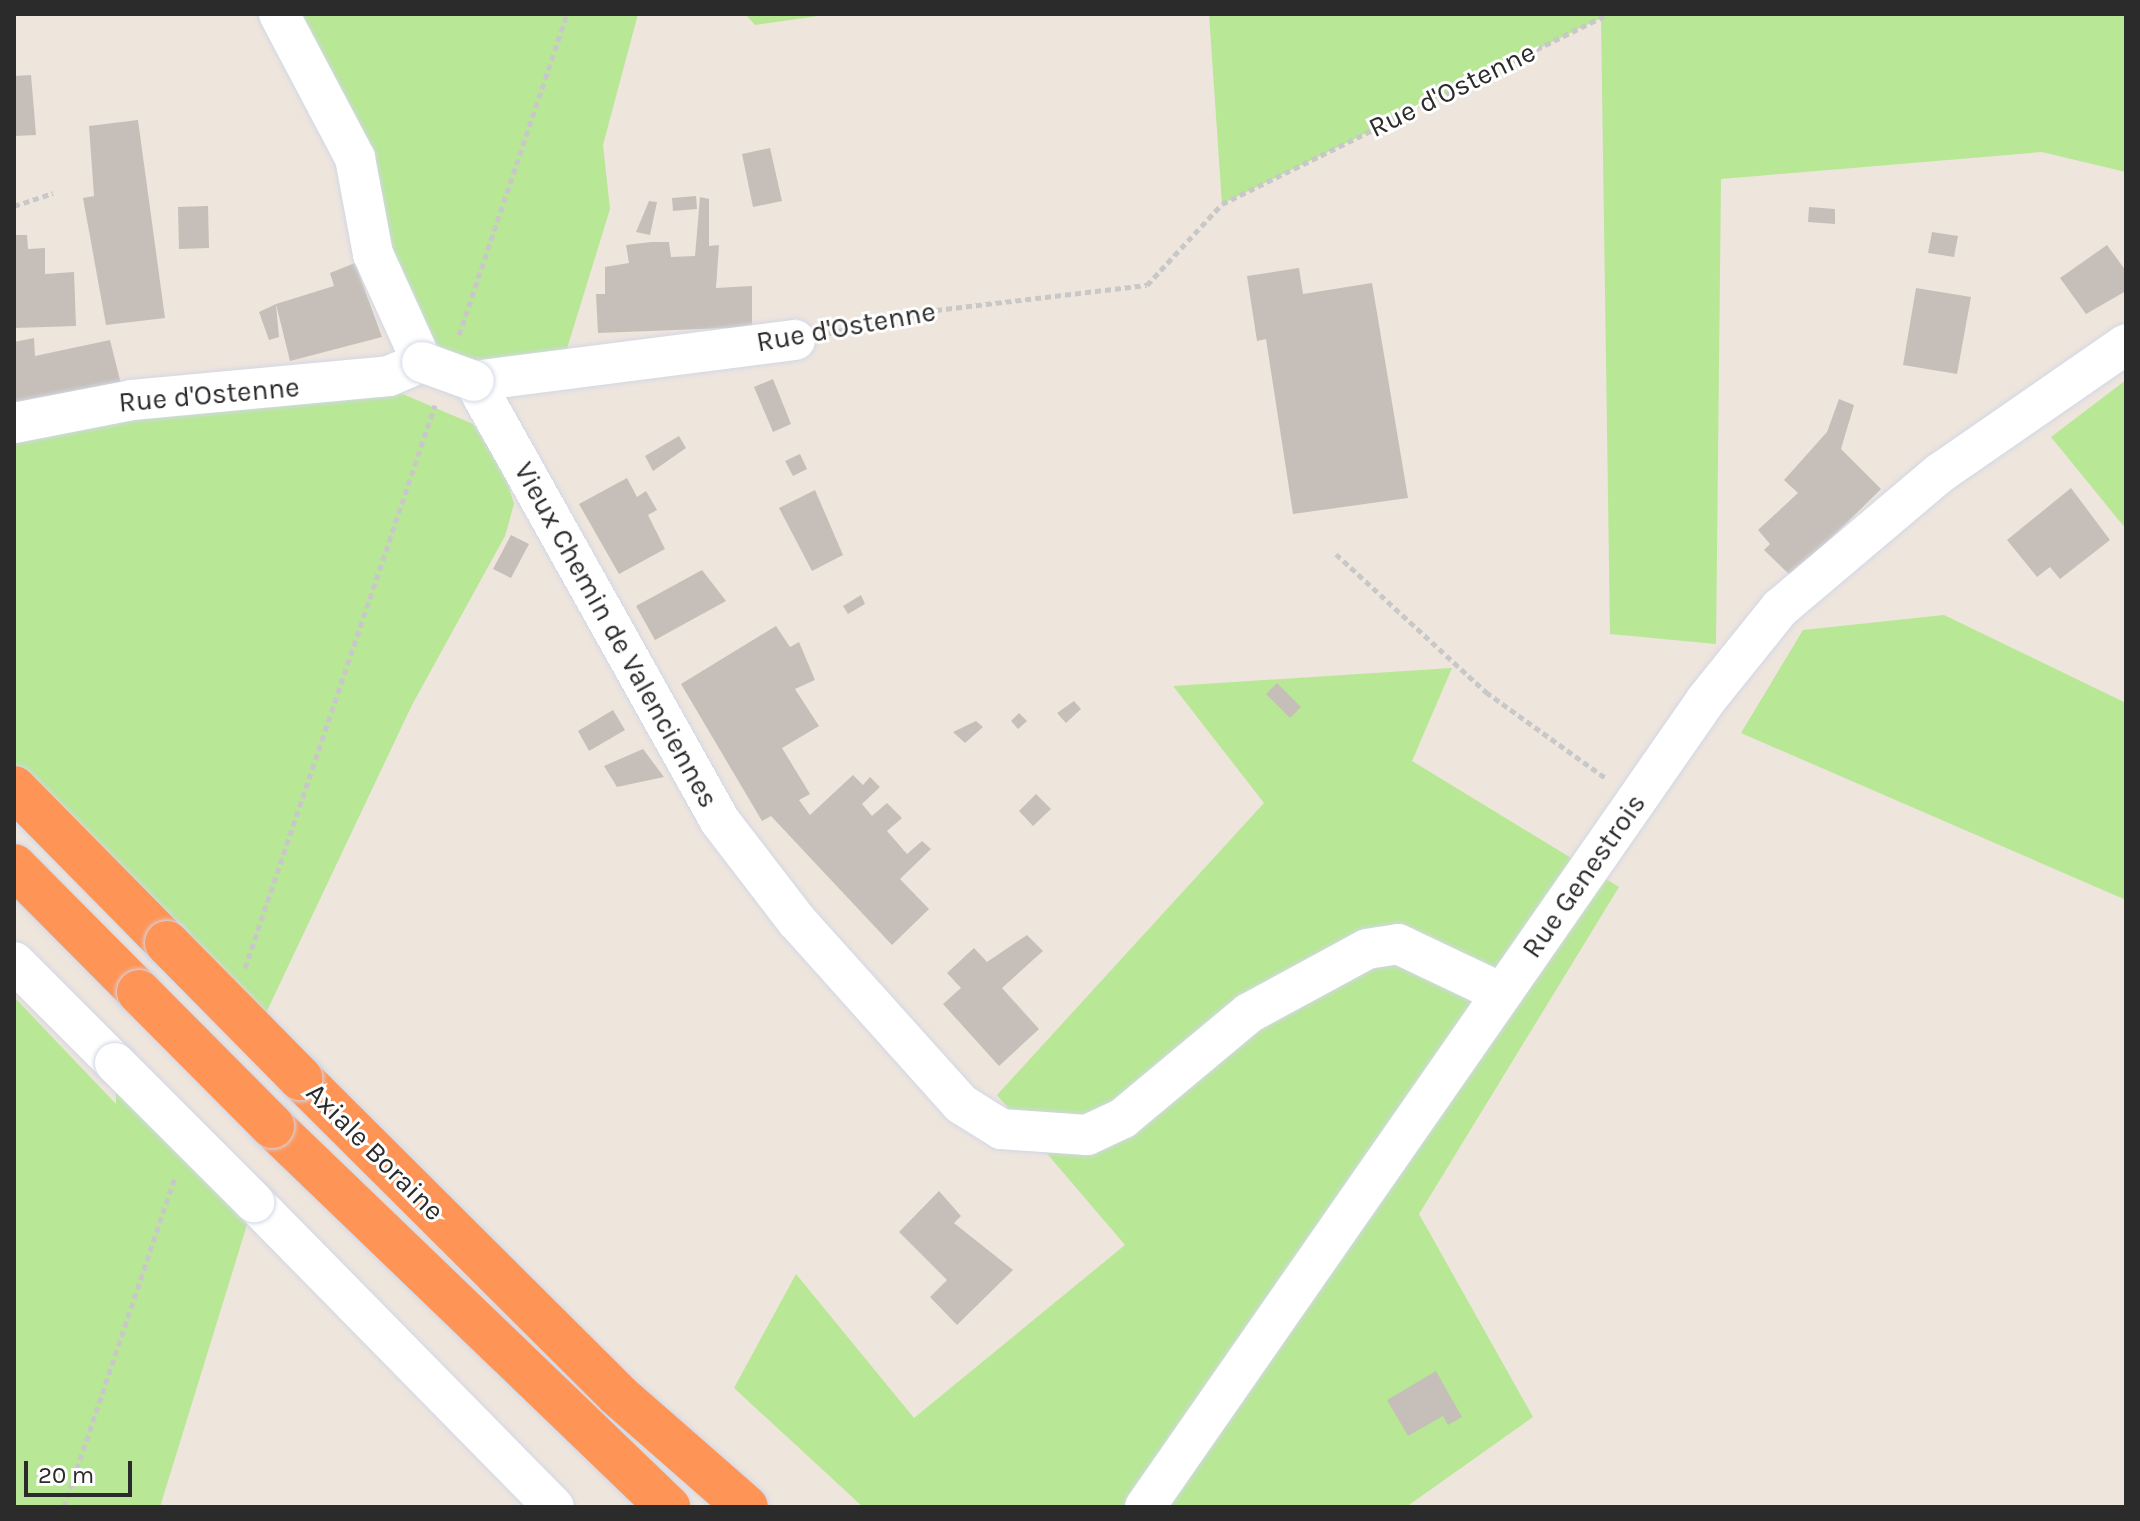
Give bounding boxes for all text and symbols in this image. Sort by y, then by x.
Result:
street label: Rue d'Ostenne [1363,35,1541,145]
street label: Rue d'Ostenne [754,295,938,359]
street label: Rue d'Ostenne [117,370,301,420]
street label: Vieux Chemin de Valenciennes [507,456,725,814]
street label: Rue Genestrois [1515,788,1653,964]
street label: Axiale Boraine [299,1076,451,1228]
scale bar [28,1445,136,1495]
text: 20 m [38,1461,94,1489]

